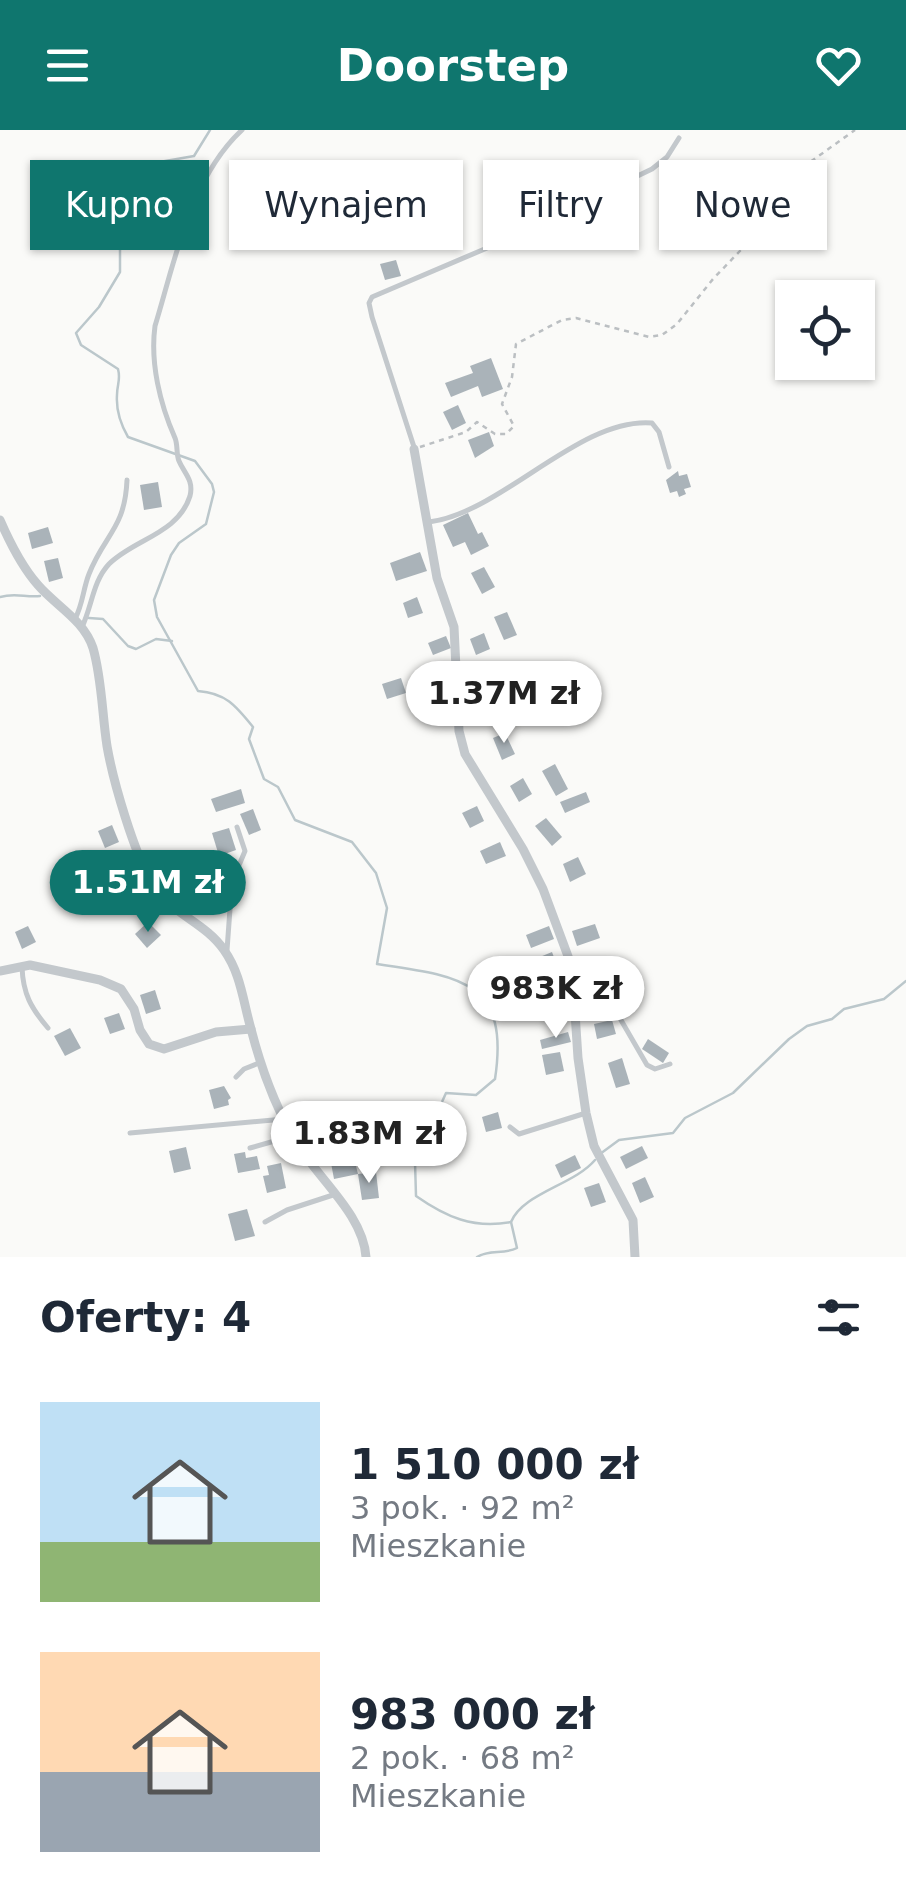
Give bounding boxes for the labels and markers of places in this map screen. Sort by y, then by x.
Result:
pin: 1.37M zł [401,661,607,746]
pin: 1.51M zł [45,850,251,935]
pin: 983K zł [464,956,648,1041]
pin: 1.83M zł [266,1101,472,1186]

